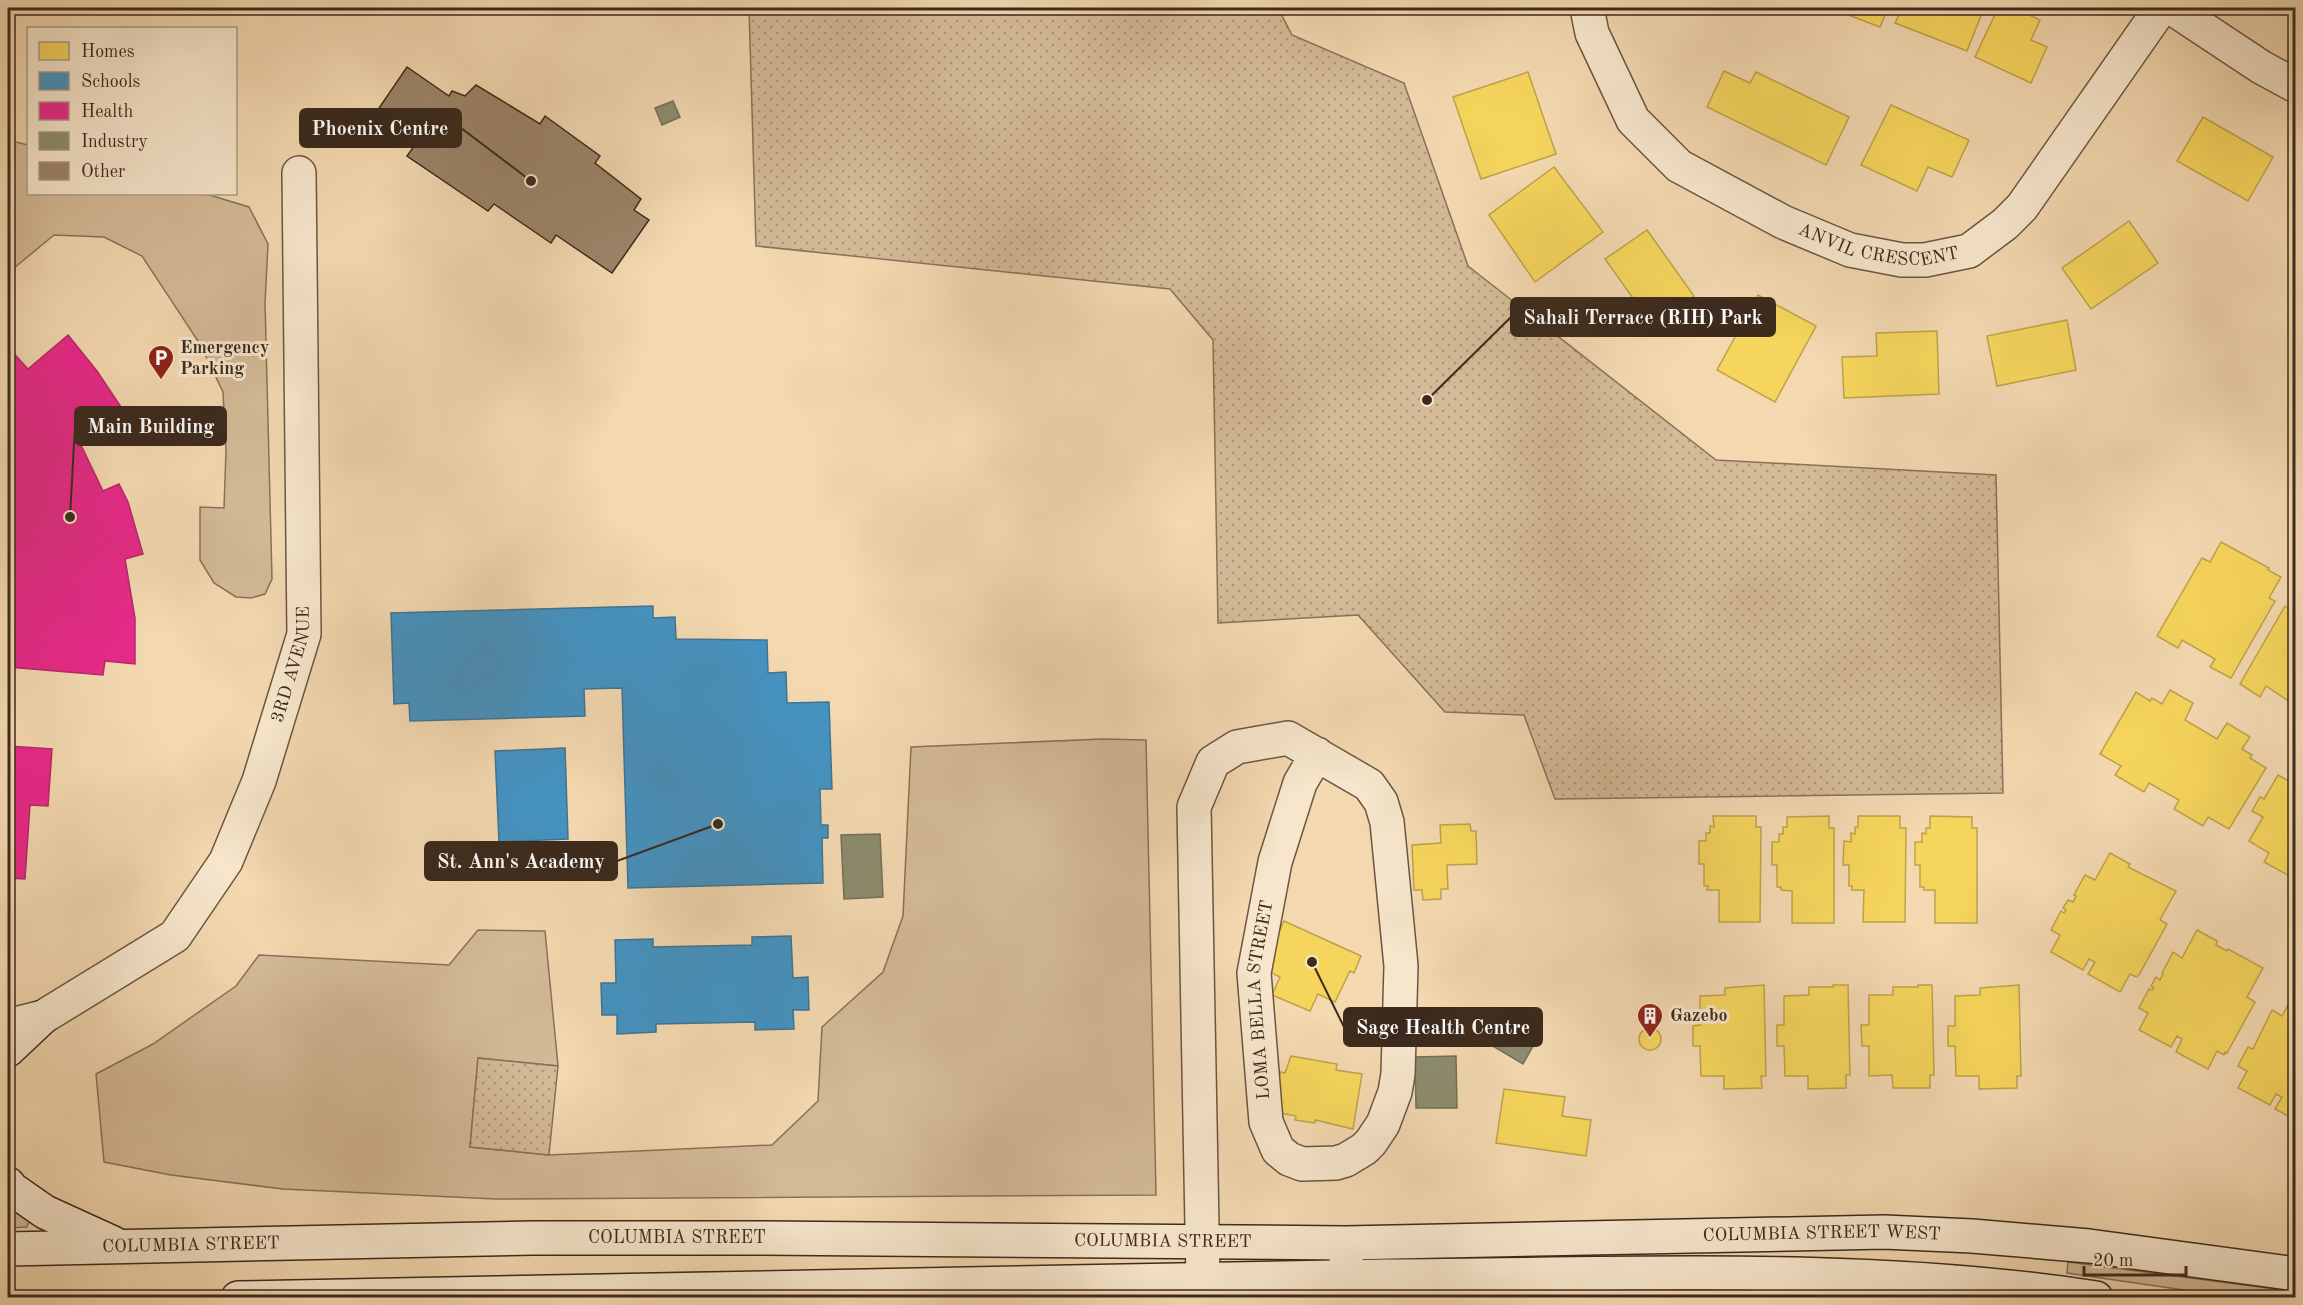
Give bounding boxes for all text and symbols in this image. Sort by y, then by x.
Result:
legend [27,27,237,195]
text: Homes [81,43,135,61]
text: Schools [81,73,141,91]
text: Health [81,103,134,121]
callout: Phoenix Centre [300,109,461,147]
text: Phoenix Centre [312,120,448,140]
text: Industry [81,133,148,151]
text: Other [81,163,126,181]
street label: ANVIL CRESCENT [1796,220,1960,270]
callout: Sahali Terrace (RIH) Park [1511,298,1775,336]
text: Sahali Terrace (RIH) Park [1523,308,1763,329]
place label: Emergency Parking [180,339,269,378]
parking icon: Emergency Parking [146,343,176,381]
callout: Main Building [75,407,226,445]
text: Main Building [88,418,214,438]
street label: 3RD AVENUE [268,606,313,725]
callout: St. Ann's Academy [425,842,617,880]
text: St. Ann's Academy [437,853,605,873]
street label: LOMA BELLA STREET [1245,899,1277,1100]
building icon: Gazebo [1635,1001,1665,1039]
place label: Gazebo [1670,1007,1727,1025]
callout: Sage Health Centre [1344,1008,1542,1046]
text: Sage Health Centre [1356,1019,1530,1039]
street label: COLUMBIA STREET WEST [1702,1223,1941,1245]
street label: COLUMBIA STREET [588,1229,766,1247]
street label: COLUMBIA STREET [1074,1232,1252,1251]
street label: COLUMBIA STREET [102,1234,280,1256]
scale bar [2084,1239,2186,1277]
text: 20 m [2093,1252,2133,1270]

